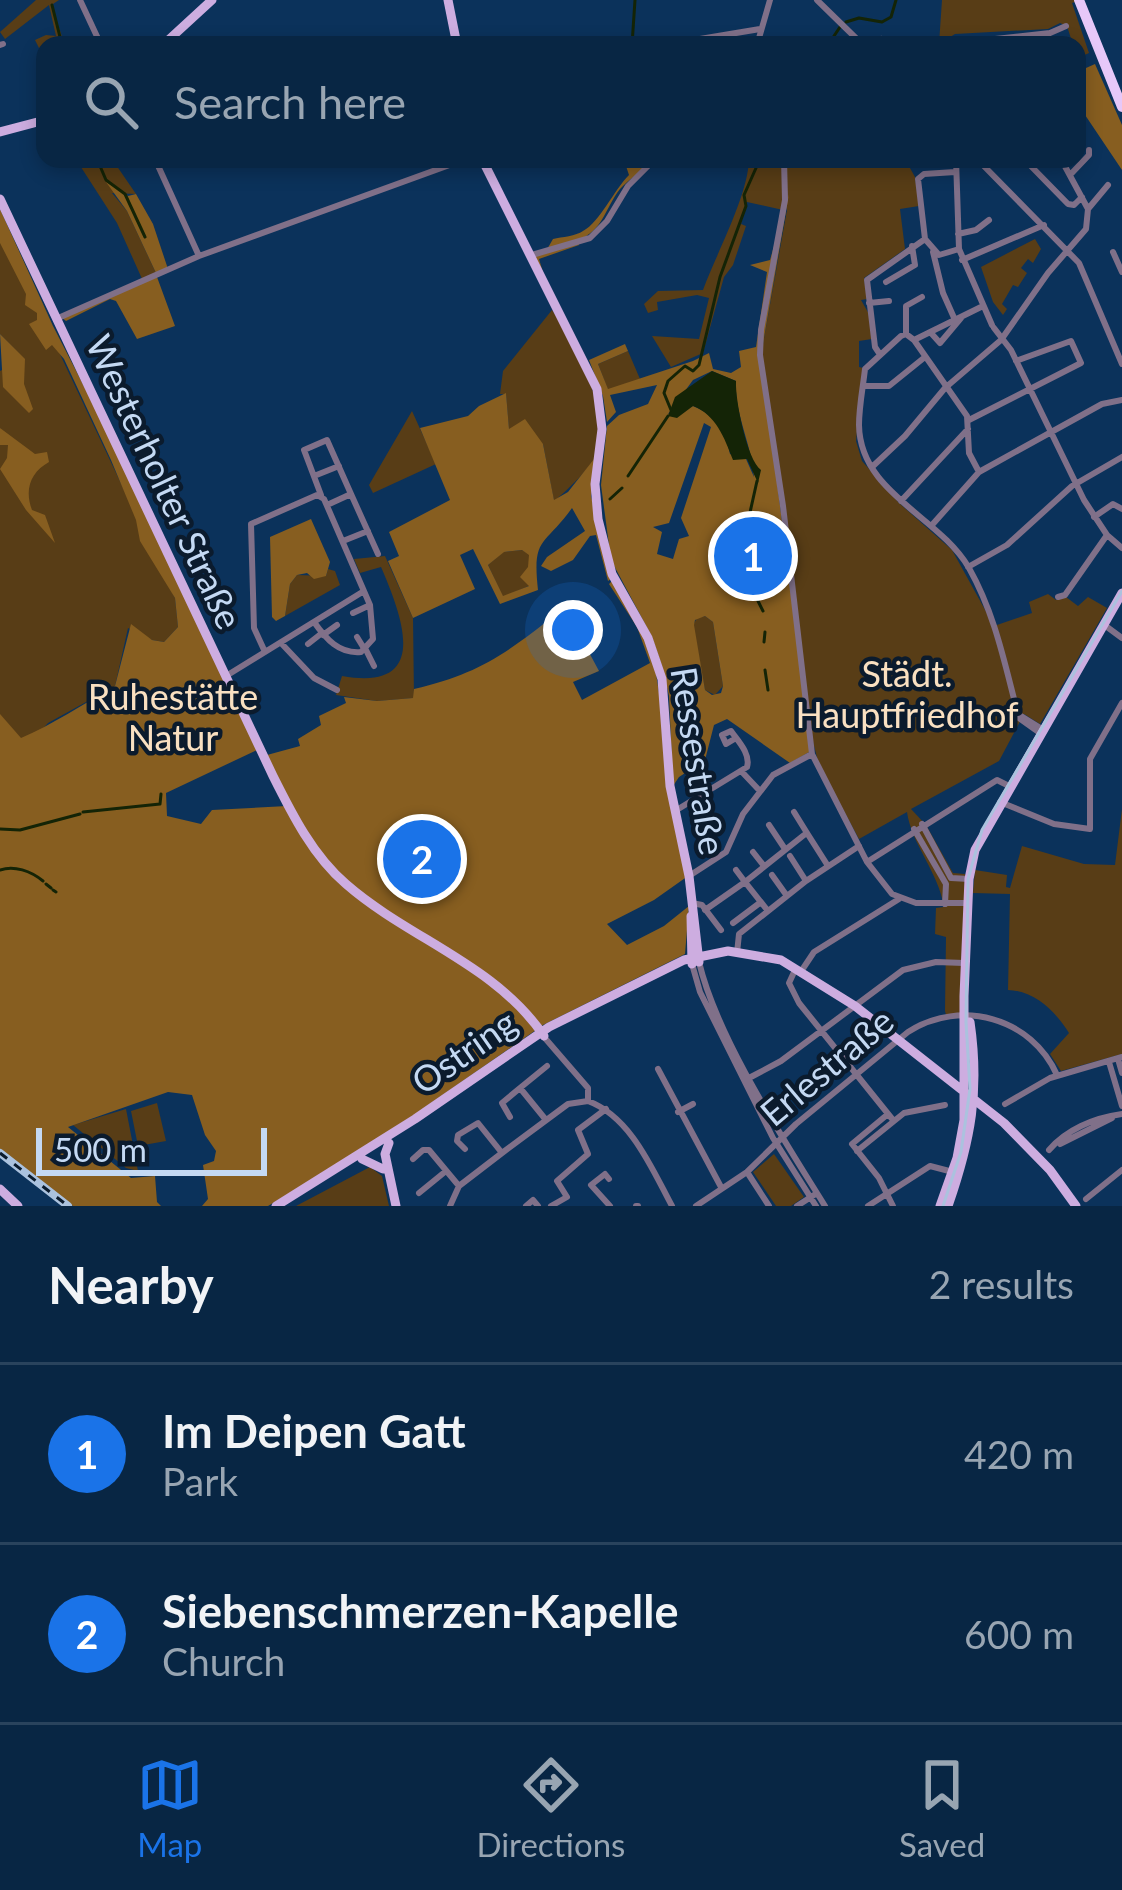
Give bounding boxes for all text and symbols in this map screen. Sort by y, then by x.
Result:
search box [36,36,1086,168]
icon: search [78,69,144,135]
text: Search here [174,75,406,129]
street label: Westerholter Straße [77,328,252,636]
pin: 1 [714,511,792,601]
your location [543,600,603,660]
park label: Städt. Hauptfriedhof [795,651,1019,736]
street label: Ressestraße [662,664,736,858]
park label: Ruhestätte Natur [88,674,258,759]
pin: 2 [383,814,461,904]
street label: Erlestraße [751,998,902,1135]
street label: Ostring [403,999,524,1103]
scale bar [36,1122,267,1175]
text: 500 m [54,1129,147,1169]
text: Nearby [48,1254,214,1315]
text: 2 results [929,1261,1074,1307]
text: Im Deipen Gatt [162,1404,466,1458]
text: 1 [76,1431,98,1477]
text: 420 m [964,1431,1074,1477]
text: Park [162,1458,238,1504]
text: Siebenschmerzen-Kapelle [162,1584,678,1638]
text: 2 [76,1611,98,1657]
text: 600 m [964,1611,1074,1657]
text: Church [162,1638,285,1684]
tab: Map [137,1752,203,1864]
tab: Directions [476,1752,625,1864]
tab: Saved [899,1752,985,1864]

